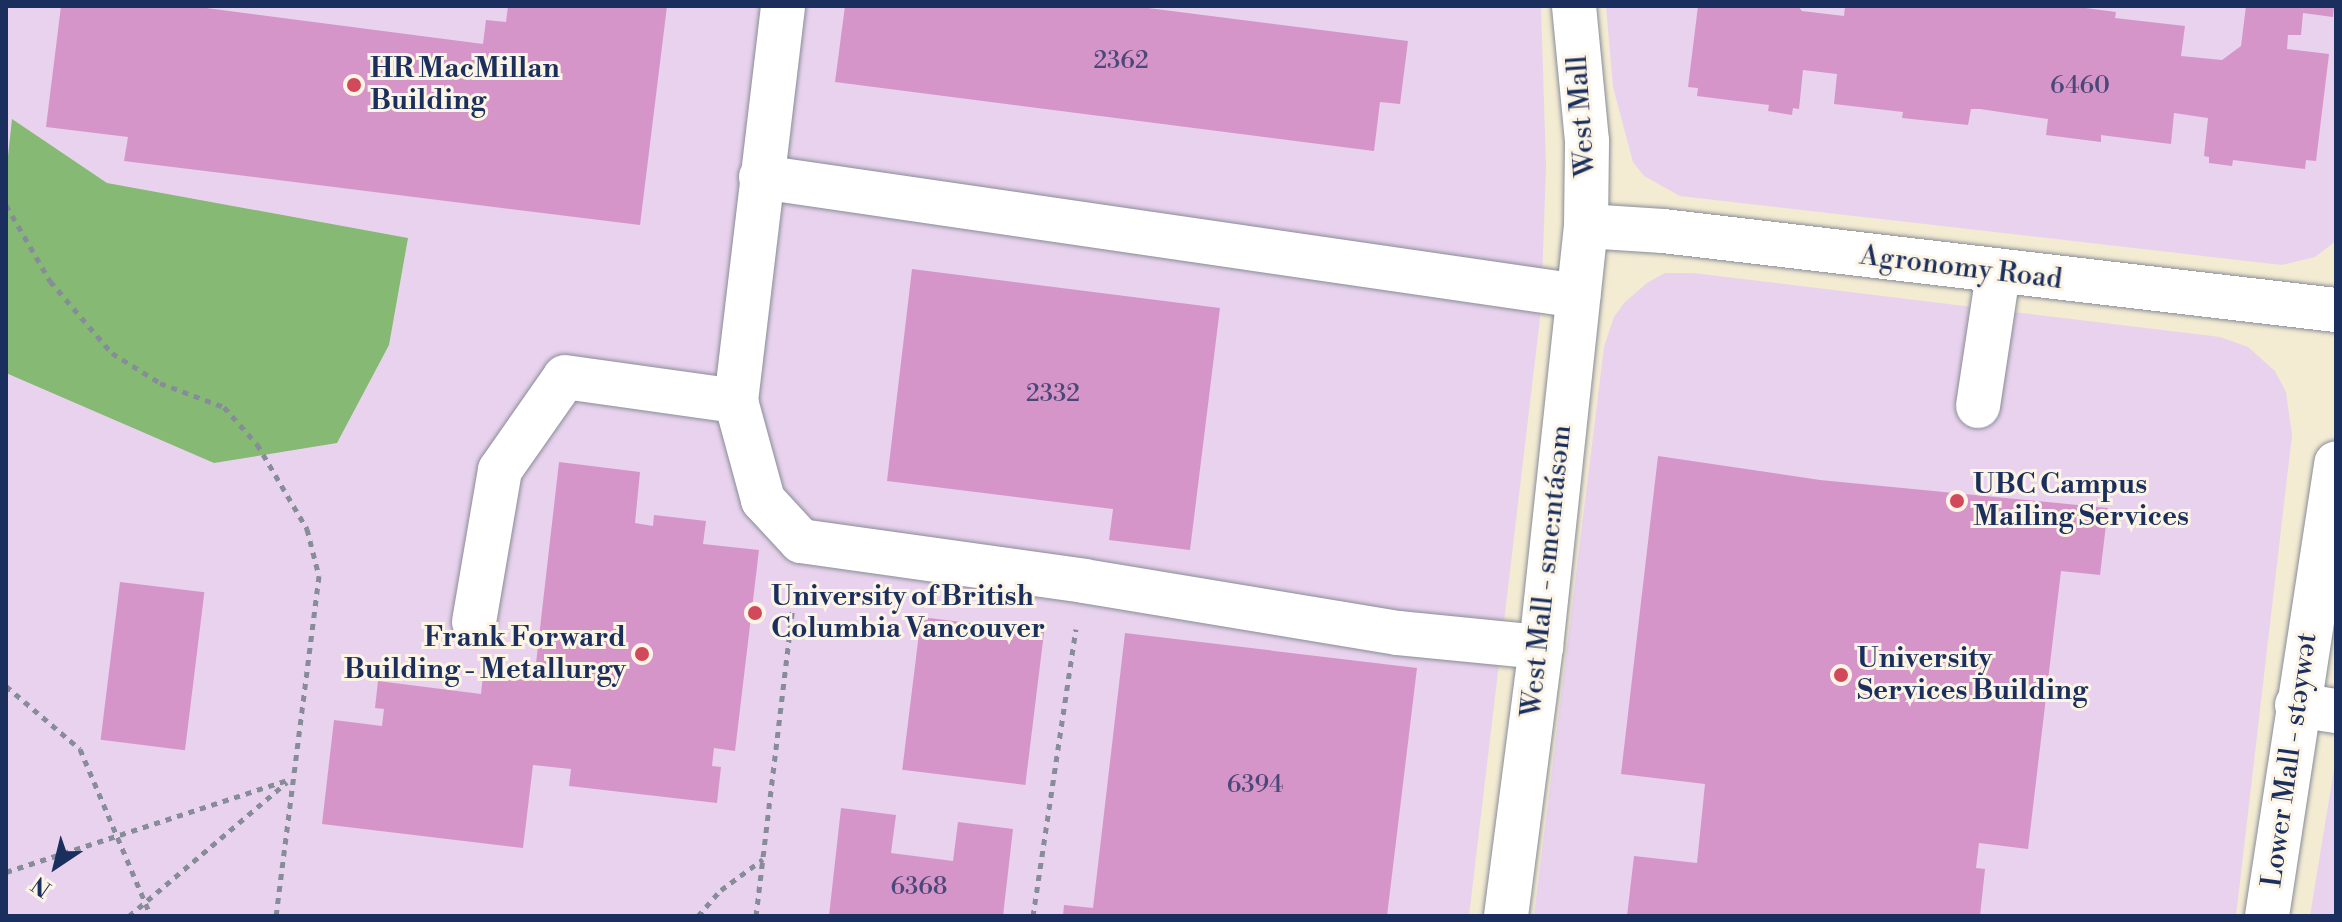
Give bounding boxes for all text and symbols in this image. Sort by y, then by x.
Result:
house number: 2362 [1093,48,1149,76]
place label: HR MacMillan Building [370,52,560,118]
street label: West Mall [1561,54,1603,178]
house number: 6460 [2050,73,2110,101]
marker: HR MacMillan Building [345,76,363,94]
street label: Agronomy Road [1858,239,2064,297]
house number: 2332 [1026,381,1080,409]
street label: West Mall - sme:ntásəm [1515,423,1579,719]
place label: UBC Campus Mailing Services [1973,468,2189,534]
marker: UBC Campus Mailing Services [1948,492,1966,510]
place label: University of British Columbia Vancouver [771,580,1045,646]
marker: University of British Columbia Vancouver [746,604,764,622]
place label: Frank Forward Building - Metallurgy [344,621,626,687]
street label: Lower Mall - stəywət [2256,631,2324,889]
place label: University Services Building [1857,642,2088,708]
marker: Frank Forward Building - Metallurgy [633,645,651,663]
marker: University Services Building [1832,666,1850,684]
house number: 6394 [1227,772,1283,800]
north arrow [16,826,96,906]
text: N [27,870,57,902]
house number: 6368 [890,874,948,902]

